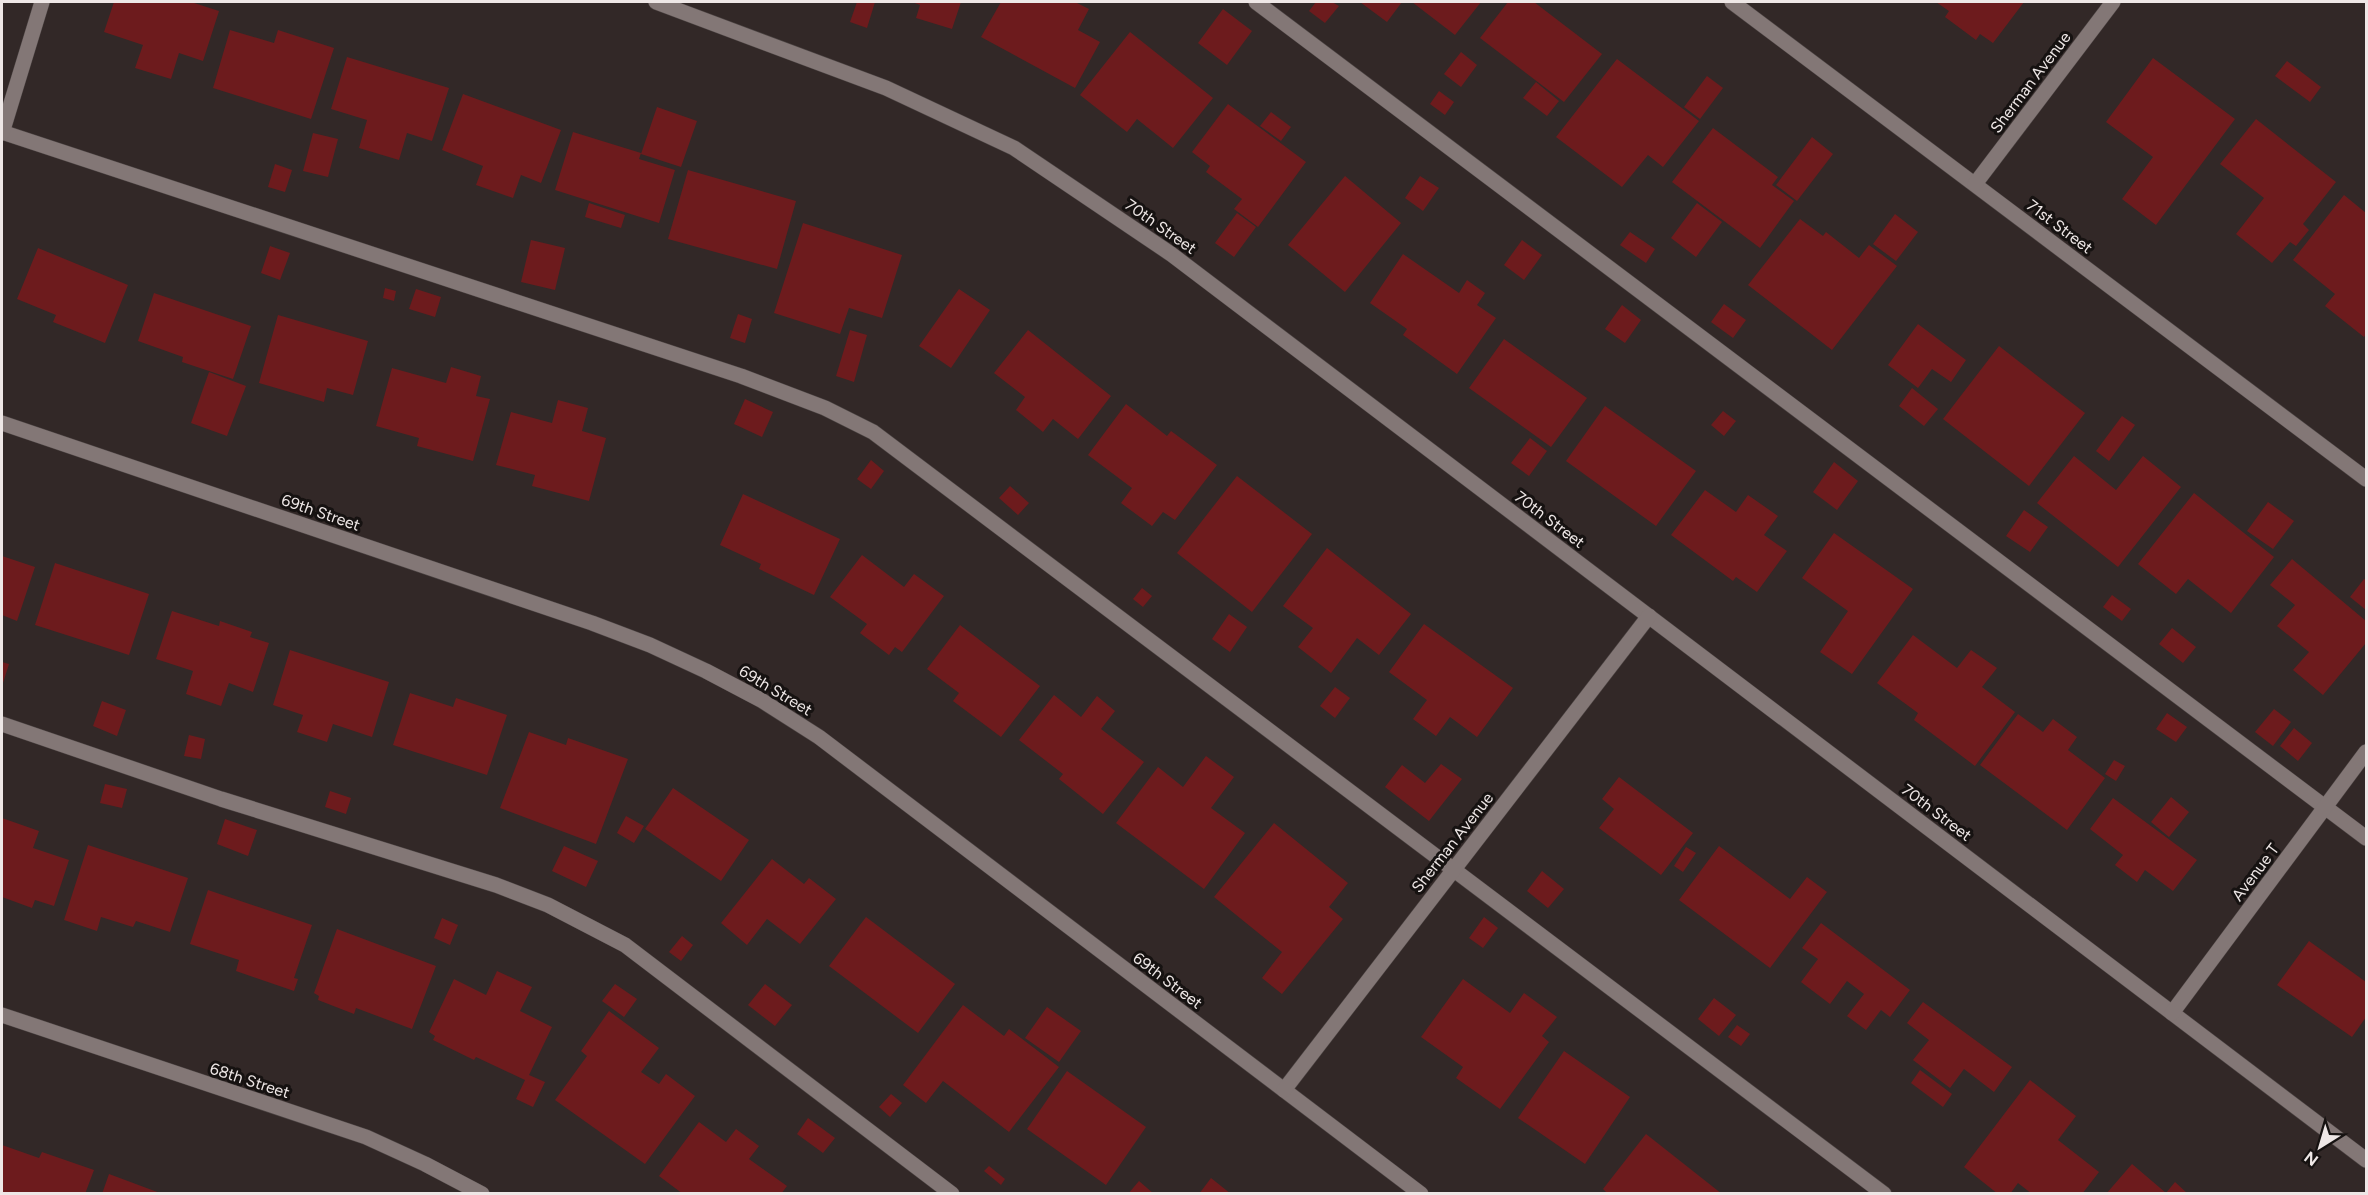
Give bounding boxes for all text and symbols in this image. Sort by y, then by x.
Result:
street label: Sherman Avenue [1986,28,2075,137]
street label: 70th Street [1121,195,1200,258]
street label: 71st Street [2023,196,2096,257]
street label: 70th Street [1511,487,1588,552]
street label: 69th Street [279,490,363,535]
street label: 69th Street [736,661,816,720]
street label: 70th Street [1898,780,1975,845]
street label: Sherman Avenue [1407,788,1497,896]
street label: Avenue T [2228,840,2283,905]
street label: 69th Street [1129,948,1206,1013]
street label: 68th Street [208,1059,292,1102]
north arrow [2290,1117,2350,1177]
text: N [2301,1147,2322,1170]

